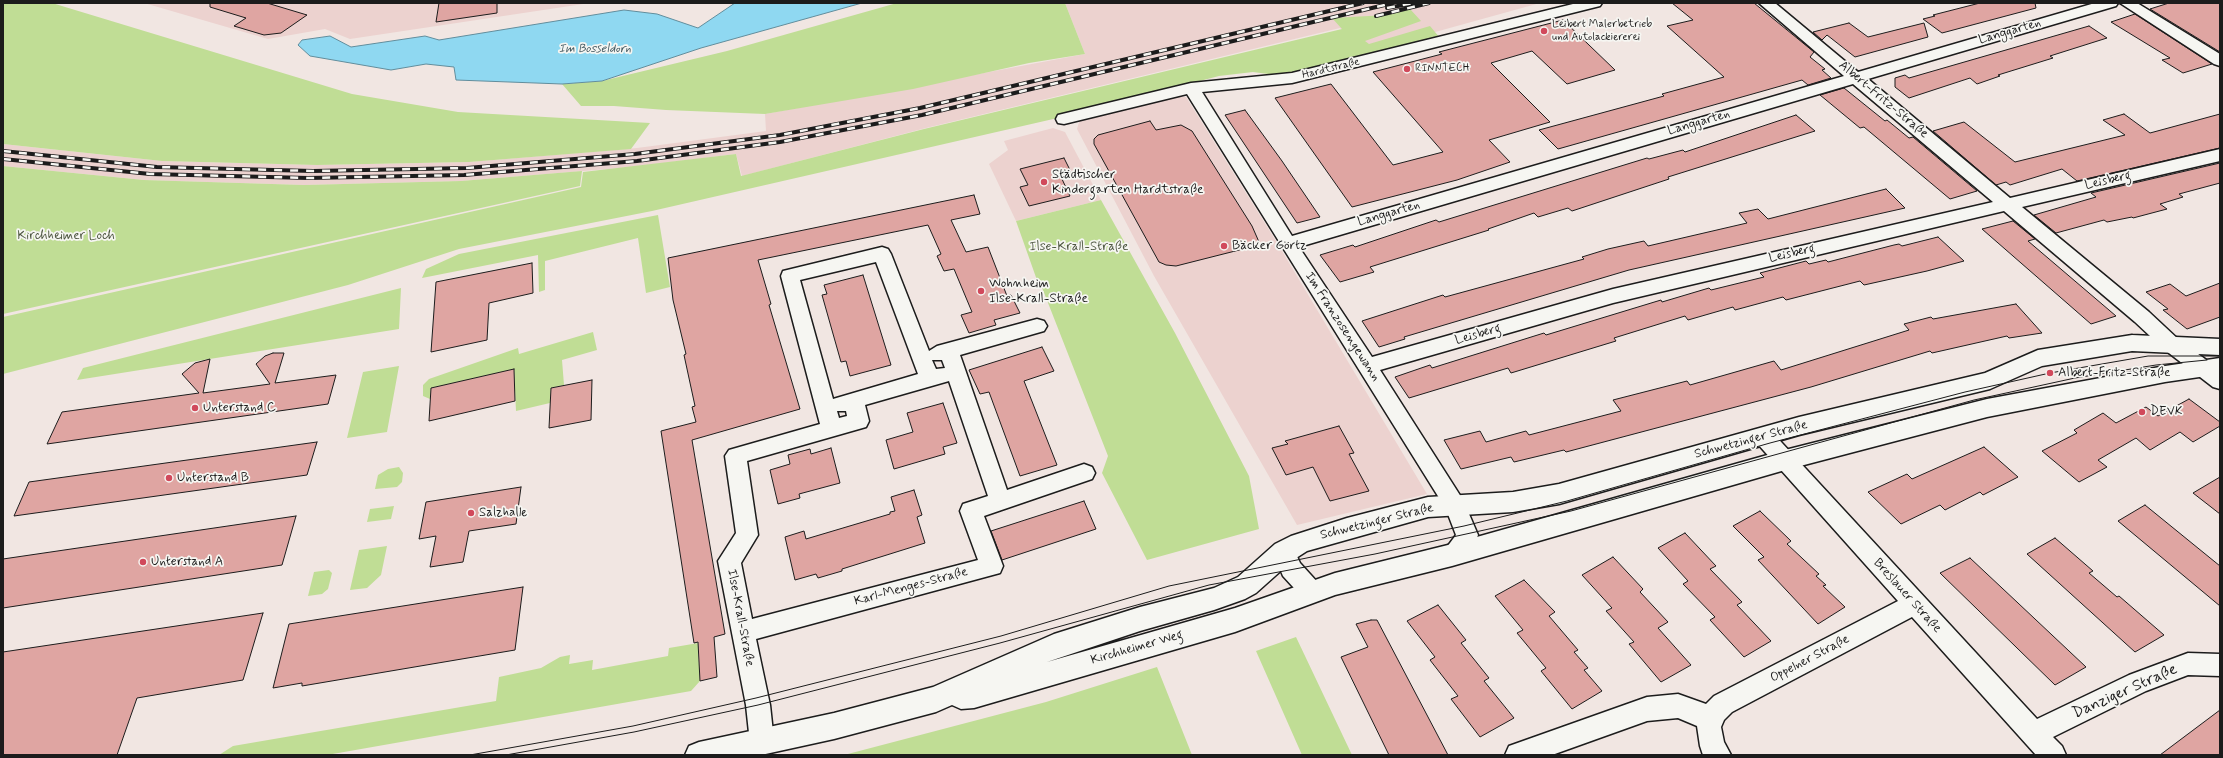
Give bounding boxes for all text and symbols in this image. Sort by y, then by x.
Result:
street label: Langgarten [1977,16,2043,48]
place label: Leibert Malerbetrieb und Autolackiererei [1552,18,1652,44]
marker: Leibert Malerbetrieb und Autolackiererei [1539,26,1549,36]
water label: Im Bosseldorn [559,42,631,56]
street label: Hardtstraße [1301,55,1361,83]
street label: Albert-Fritz-Straße [1835,58,1931,142]
place label: RINNTECH [1415,62,1470,76]
marker: RINNTECH [1402,64,1412,74]
street label: Langgarten [1666,107,1732,139]
place label: Städtischer Kindergarten Hardtstraße [1052,167,1203,198]
street label: Leisberg [2083,168,2133,194]
marker: Städtischer Kindergarten Hardtstraße [1039,177,1049,187]
street label: Langgarten [1356,198,1422,230]
park label: Kirchheimer Loch [17,228,115,244]
place label: Bäcker Görtz [1232,238,1307,254]
park label: Ilse-Krall-Straße [1030,239,1128,255]
marker: Bäcker Görtz [1219,241,1229,251]
street label: Leisberg [1767,241,1817,267]
street label: Im Franzosengewann [1301,270,1383,384]
place label: Wohnheim Ilse-Krall-Straße [989,276,1088,307]
marker: Wohnheim Ilse-Krall-Straße [976,286,986,296]
street label: Leisberg [1453,321,1503,349]
place label: Albert-Fritz-Straße [2058,365,2170,381]
marker: Albert-Fritz-Straße [2045,368,2055,378]
place label: Unterstand C [203,400,276,416]
marker: Unterstand C [190,403,200,413]
place label: DEVK [2150,404,2182,420]
marker: DEVK [2137,407,2147,417]
street label: Schwetzinger Straße [1693,417,1809,463]
place label: Unterstand B [177,470,249,486]
marker: Unterstand B [164,473,174,483]
street label: Schwetzinger Straße [1319,500,1435,544]
place label: Salzhalle [479,505,527,521]
marker: Salzhalle [466,508,476,518]
place label: Unterstand A [151,554,223,570]
street label: Breslauer Straße [1870,556,1944,636]
marker: Unterstand A [138,557,148,567]
street label: Karl-Menges-Straße [853,564,969,610]
street label: Ilse-Krall-Straße [723,568,757,668]
street label: Kirchheimer Weg [1089,627,1185,669]
street label: Oppelner Straße [1768,632,1852,686]
street label: Danziger Straße [2070,660,2180,724]

